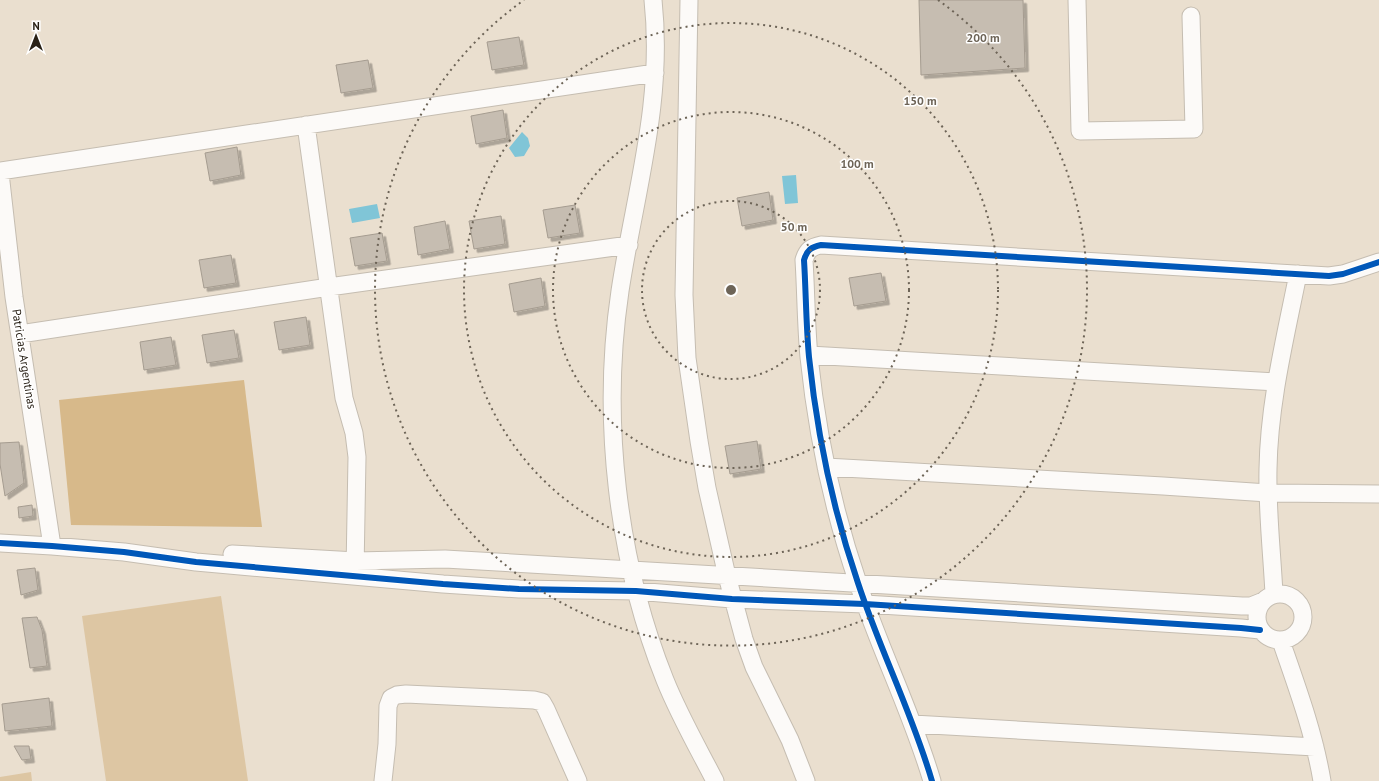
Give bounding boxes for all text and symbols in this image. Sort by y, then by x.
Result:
north arrow [16,16,56,56]
text: N [32,19,40,33]
text: 200 m [966,30,1000,45]
text: 150 m [903,93,937,108]
text: 100 m [840,156,874,171]
text: 50 m [781,219,807,234]
centre of rings [724,283,738,297]
street label: Patricias Argentinas [9,308,40,410]

